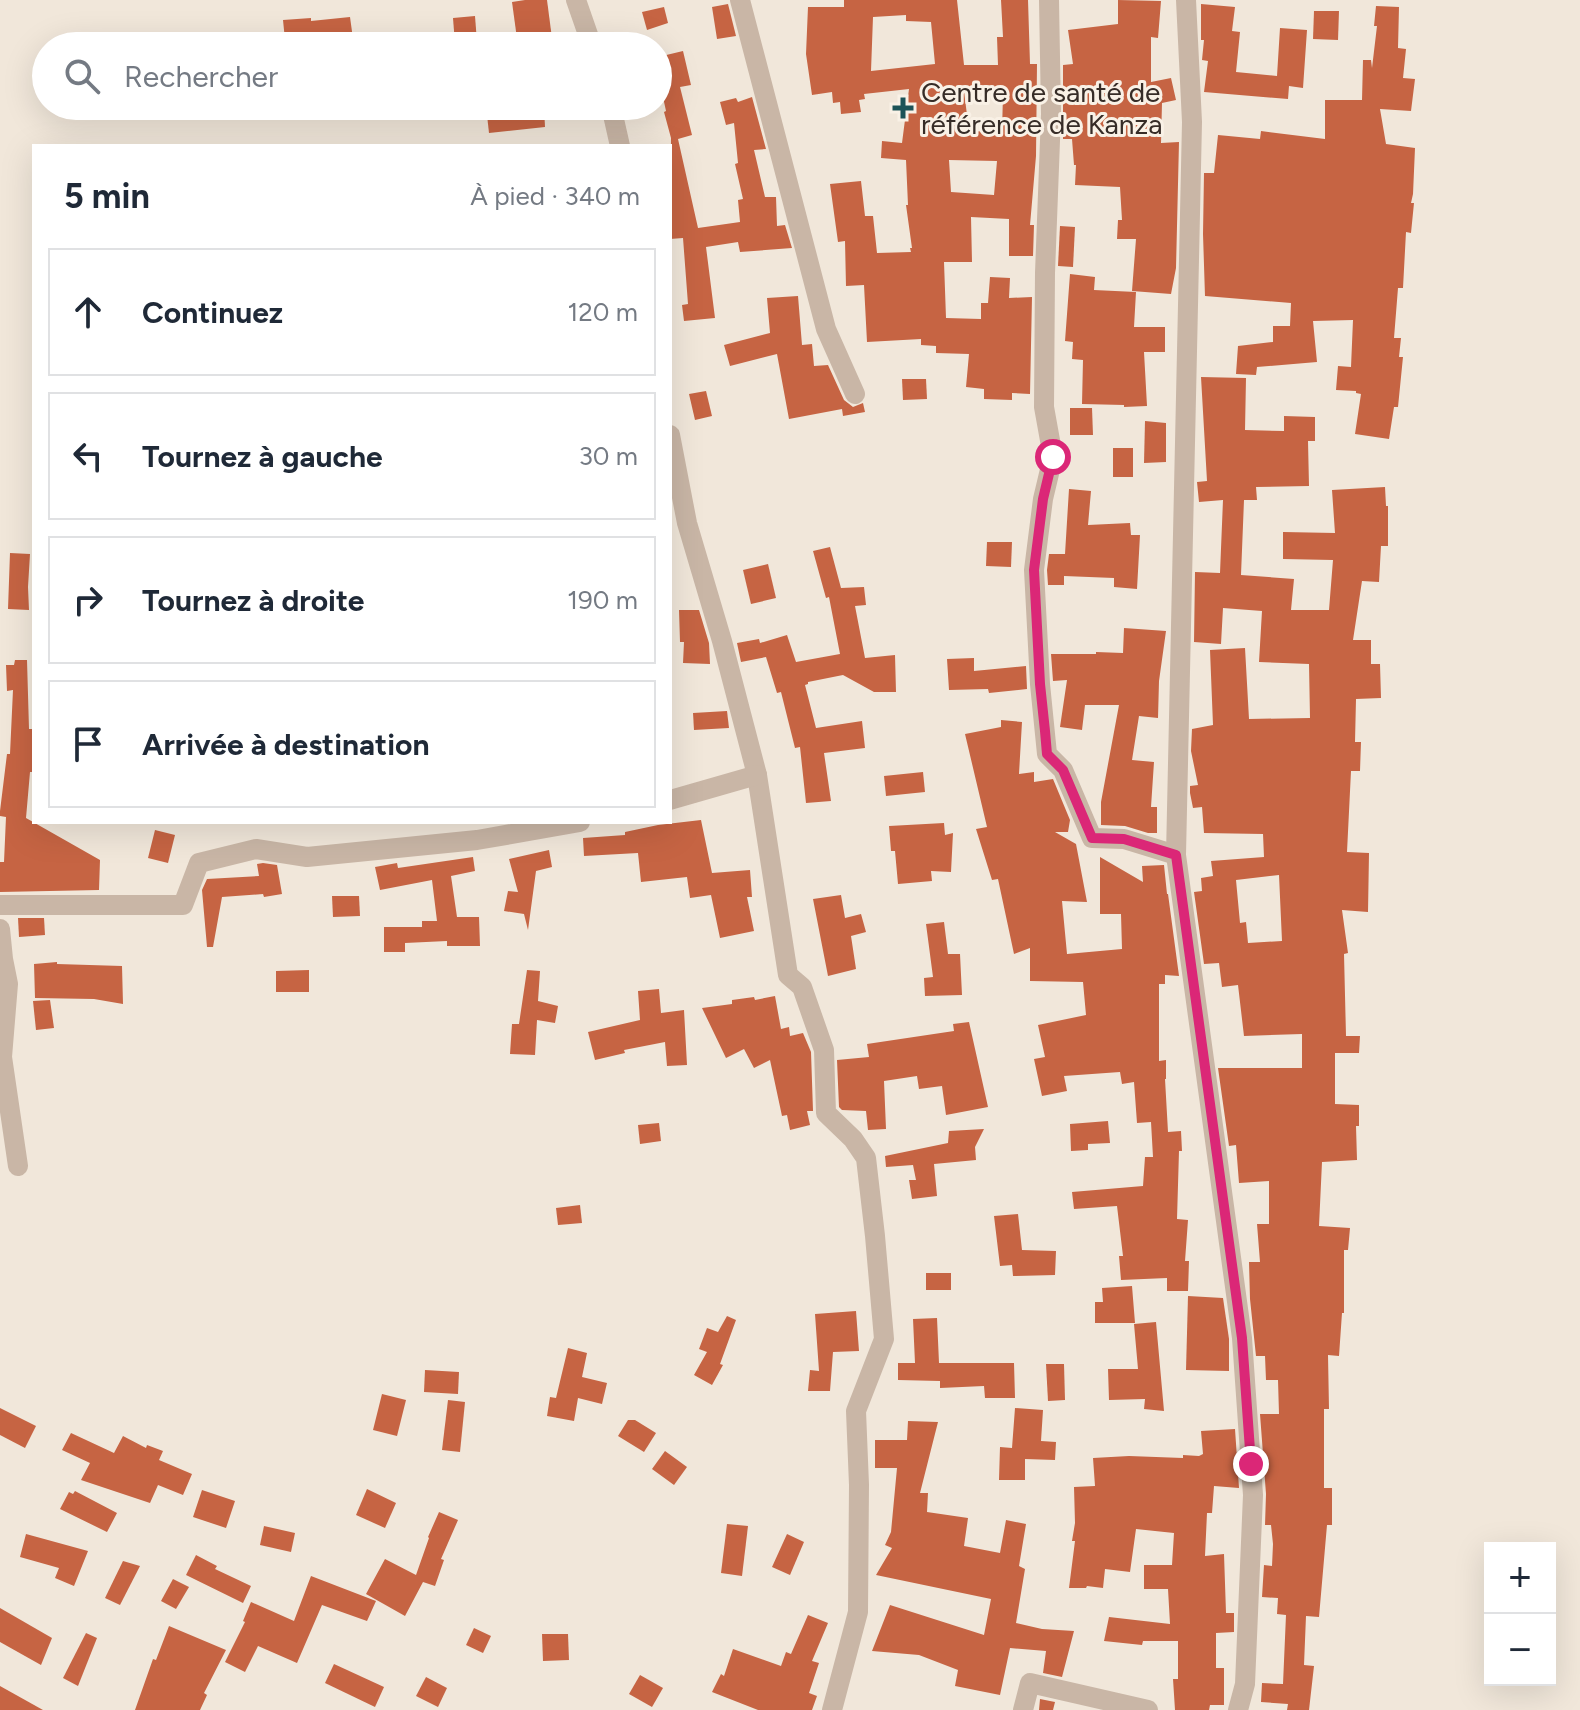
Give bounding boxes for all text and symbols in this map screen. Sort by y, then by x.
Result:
search box [32,32,672,120]
icon: search [60,54,104,98]
text: Rechercher [124,58,278,95]
place label: Centre de santé de référence de Kanza [921,75,1162,141]
marker: Centre de santé de référence de Kanza [892,97,914,119]
text: 5 min [64,176,150,217]
text: À pied · 340 m [470,180,640,212]
icon: ahead [66,290,110,334]
text: Continuez [142,294,283,331]
text: 120 m [568,296,638,328]
icon: left [66,434,110,478]
text: Tournez à gauche [142,438,383,475]
route start [1035,439,1071,475]
text: 30 m [579,440,638,472]
icon: right [66,578,110,622]
text: Tournez à droite [142,582,364,619]
text: 190 m [567,584,638,616]
icon: arrive [66,722,110,766]
text: Arrivée à destination [142,726,429,763]
route end [1233,1446,1269,1482]
map controls [1484,1542,1556,1686]
button: + [1484,1542,1556,1614]
button: − [1484,1614,1556,1686]

